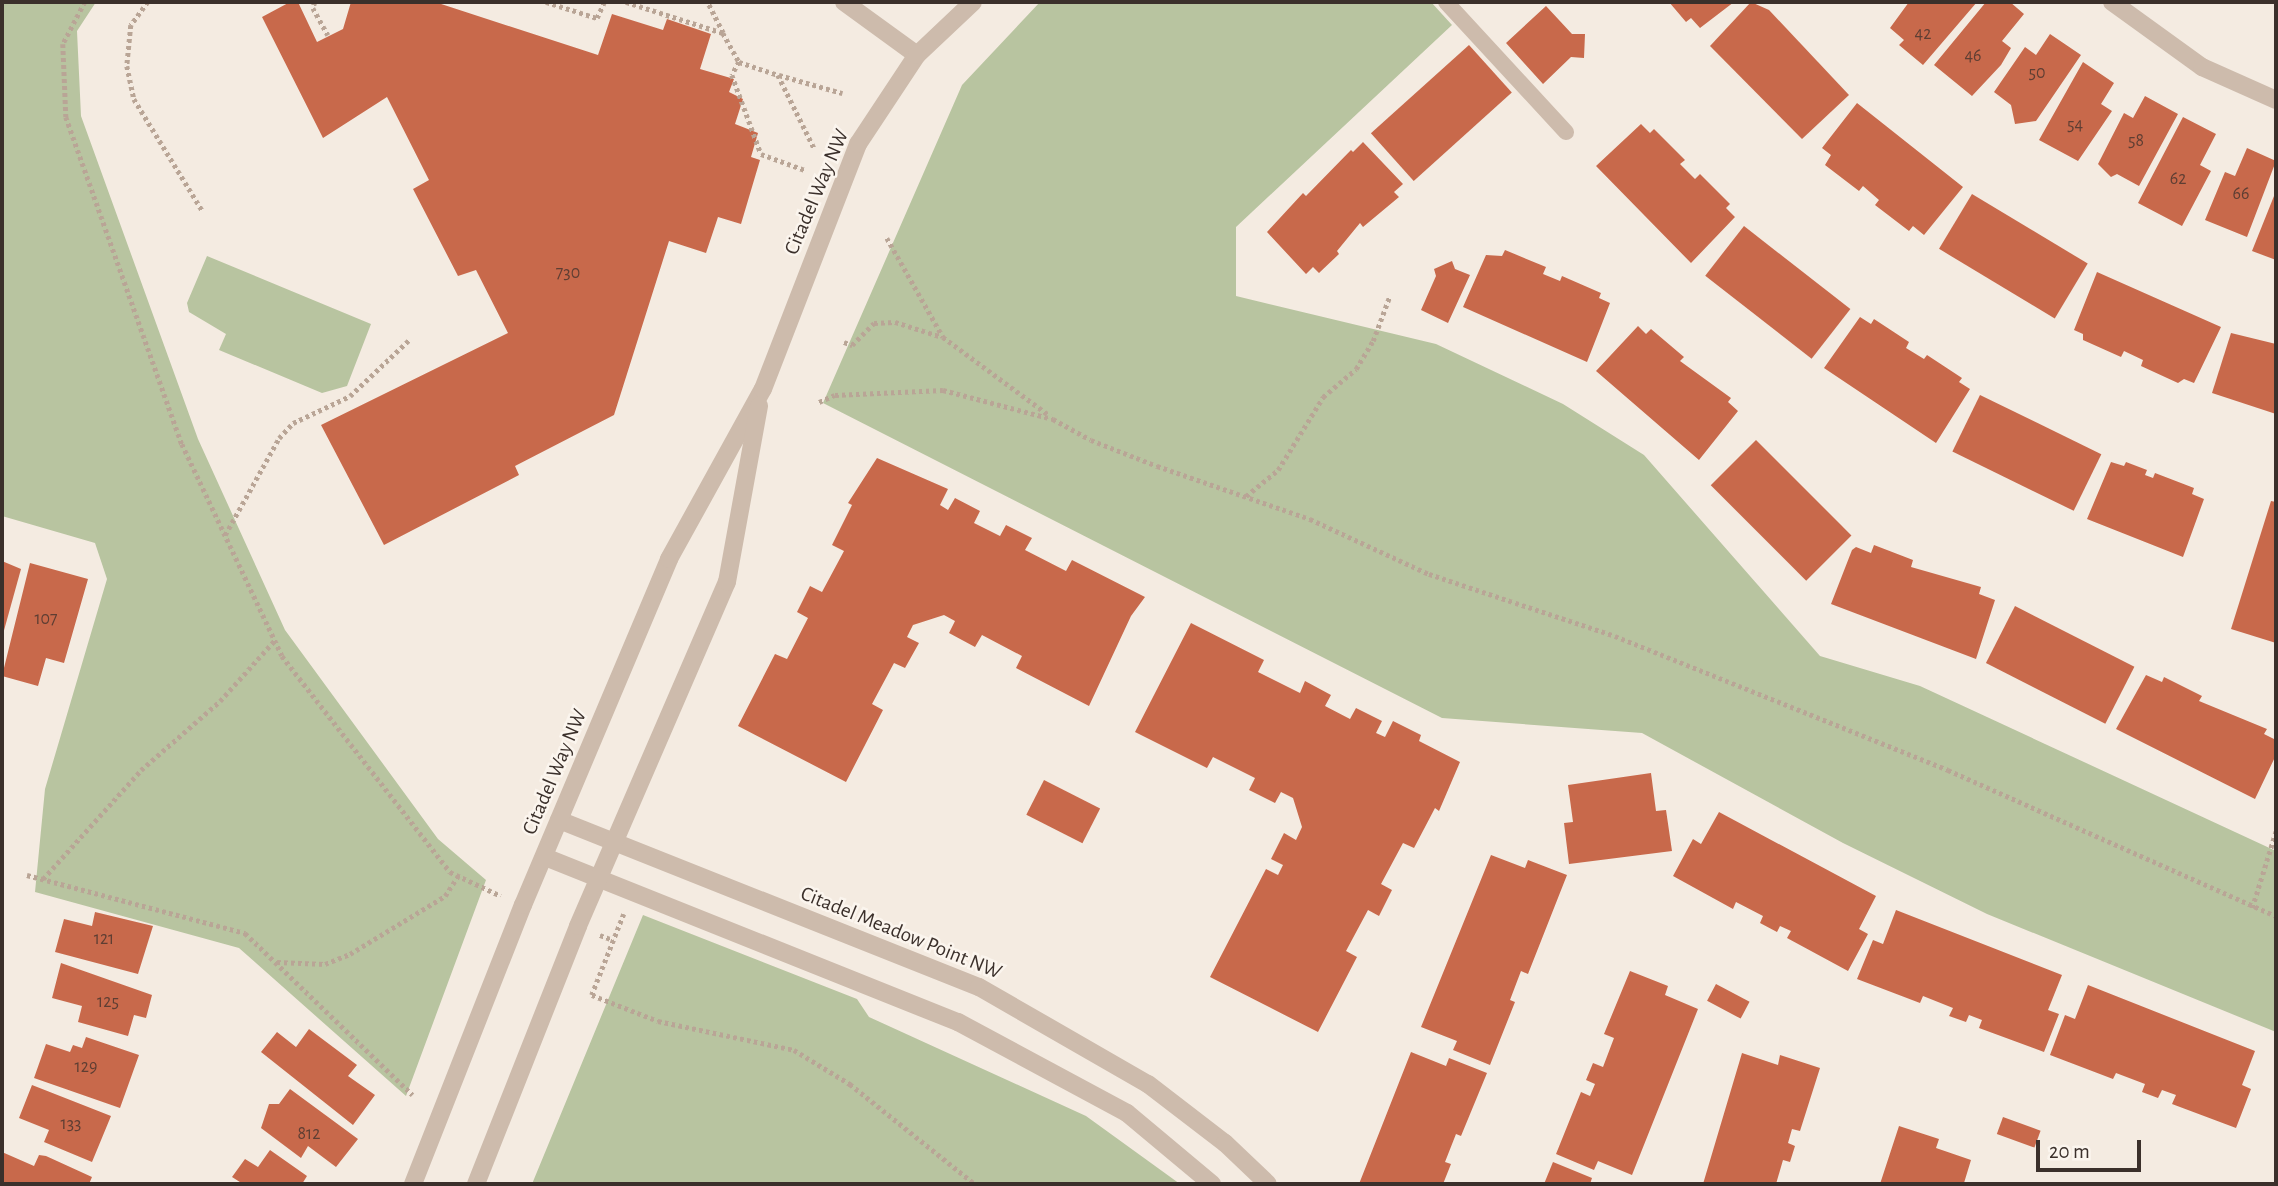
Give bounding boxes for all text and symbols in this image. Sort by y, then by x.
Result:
house number: 42 [1915,23,1931,45]
house number: 46 [1964,45,1982,67]
house number: 50 [2028,62,2046,84]
house number: 54 [2067,114,2083,136]
street label: Citadel Way NW [779,125,855,259]
house number: 58 [2128,130,2144,152]
house number: 62 [2170,168,2186,190]
house number: 66 [2233,183,2249,205]
house number: 730 [556,262,580,284]
house number: 107 [34,608,58,630]
street label: Citadel Way NW [517,705,593,839]
street label: Citadel Meadow Point NW [797,881,1005,985]
house number: 121 [94,928,114,950]
house number: 125 [97,991,119,1013]
house number: 129 [75,1056,97,1078]
house number: 133 [60,1113,82,1135]
house number: 812 [298,1123,320,1145]
scale bar [2040,1126,2145,1170]
text: 20 m [2049,1141,2090,1162]

